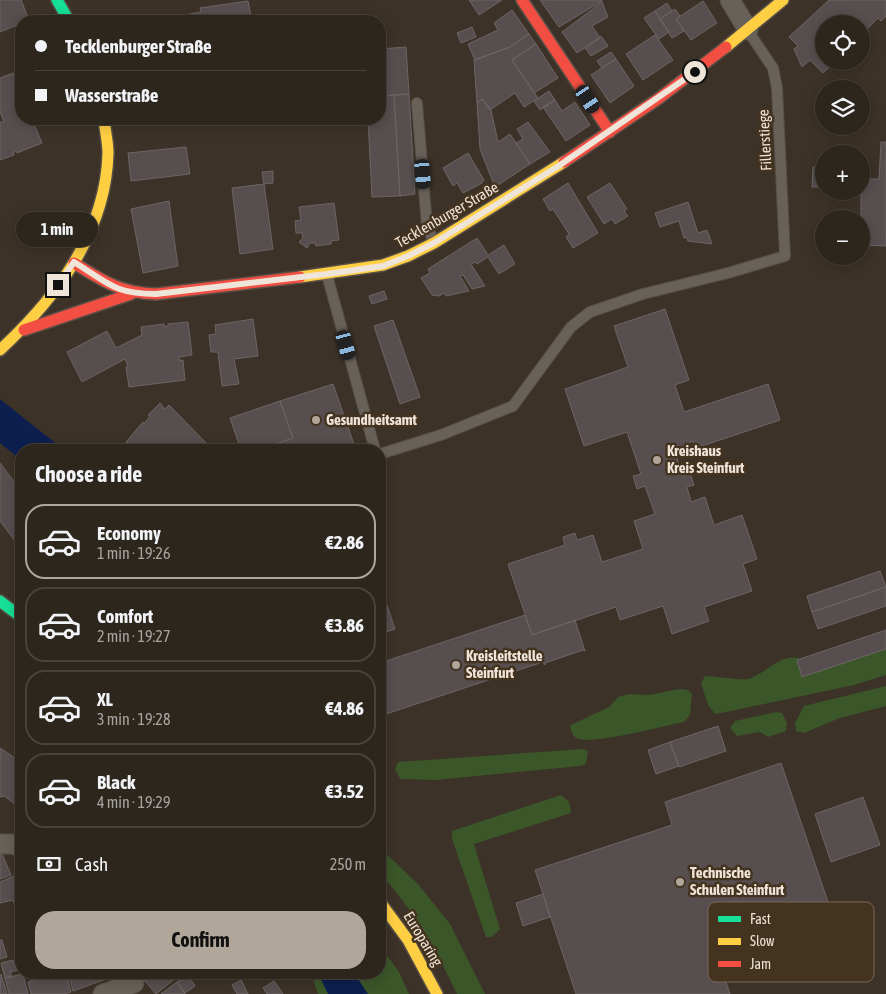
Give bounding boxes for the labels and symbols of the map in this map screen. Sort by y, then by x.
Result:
route start [684,61,706,83]
car [573,82,602,116]
street label: Fillerstiege [754,109,775,171]
car [414,158,431,190]
street label: Tecklenburger Straße [392,178,501,251]
callout: 1 min [17,212,99,248]
route end [47,274,69,296]
car [334,329,357,361]
place label: Gesundheitsamt [326,411,418,428]
marker: Gesundheitsamt [310,414,322,426]
place label: Kreishaus Kreis Steinfurt [667,442,745,476]
marker: Kreishaus Kreis Steinfurt [651,454,663,466]
place label: Kreisleitstelle Steinfurt [466,647,543,681]
marker: Kreisleitstelle Steinfurt [450,659,462,671]
place label: Technische Schulen Steinfurt [690,864,785,898]
marker: Technische Schulen Steinfurt [674,876,686,888]
legend [708,902,874,982]
street label: Europaring [400,908,447,970]
text: Fast [750,911,771,927]
text: Slow [750,933,775,949]
text: Jam [750,956,771,972]

